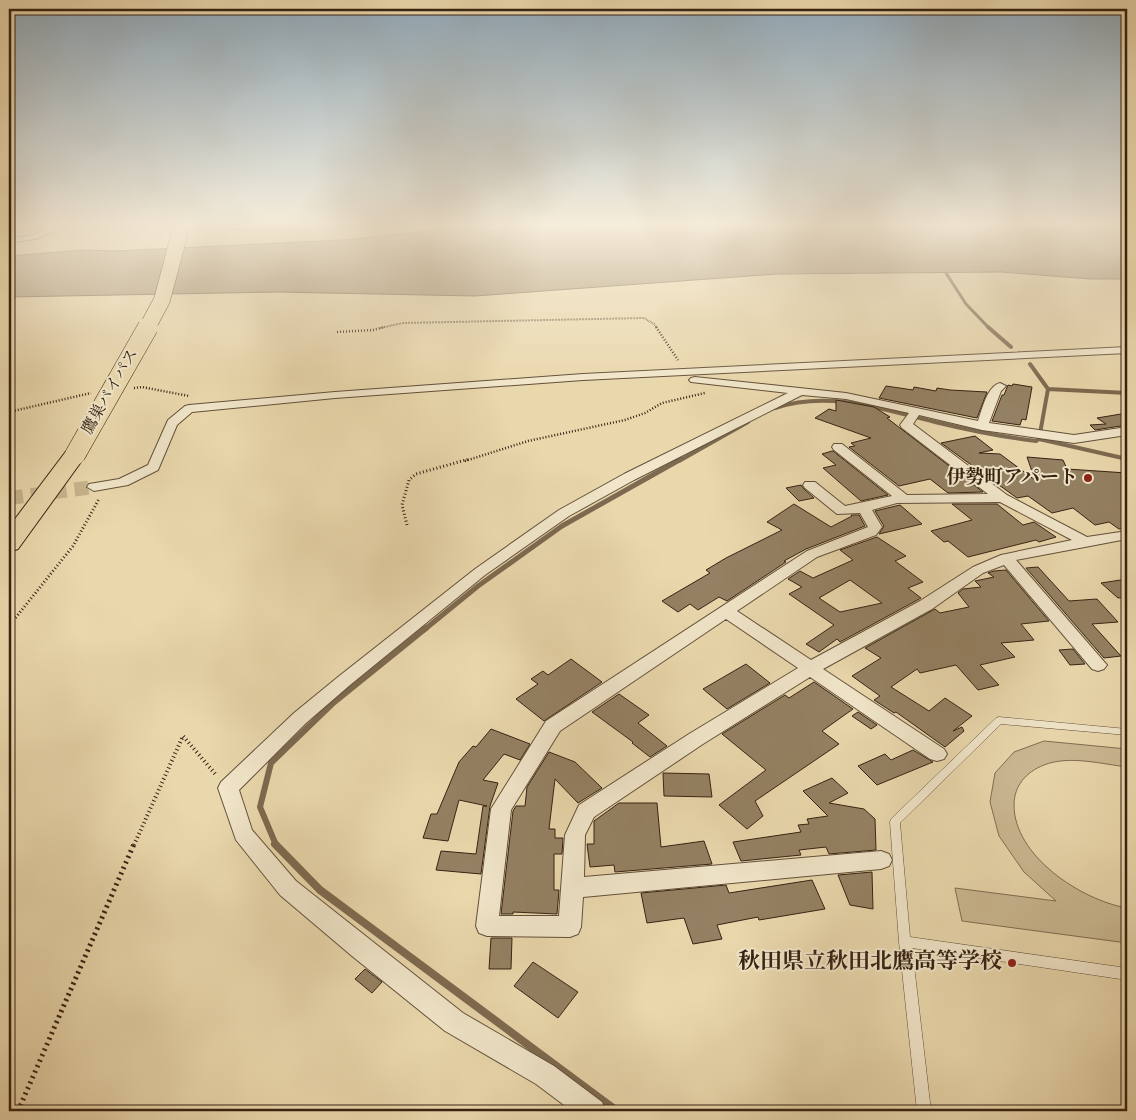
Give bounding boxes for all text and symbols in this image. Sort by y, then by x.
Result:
street label: 鷹巣バイパス [77,345,145,439]
place label: 伊勢町アパート [947,465,1078,492]
marker: 伊勢町アパート [1082,472,1094,484]
place label: 秋田県立秋田北鷹高等学校 [738,947,1002,979]
marker: 秋田県立秋田北鷹高等学校 [1006,957,1018,969]

